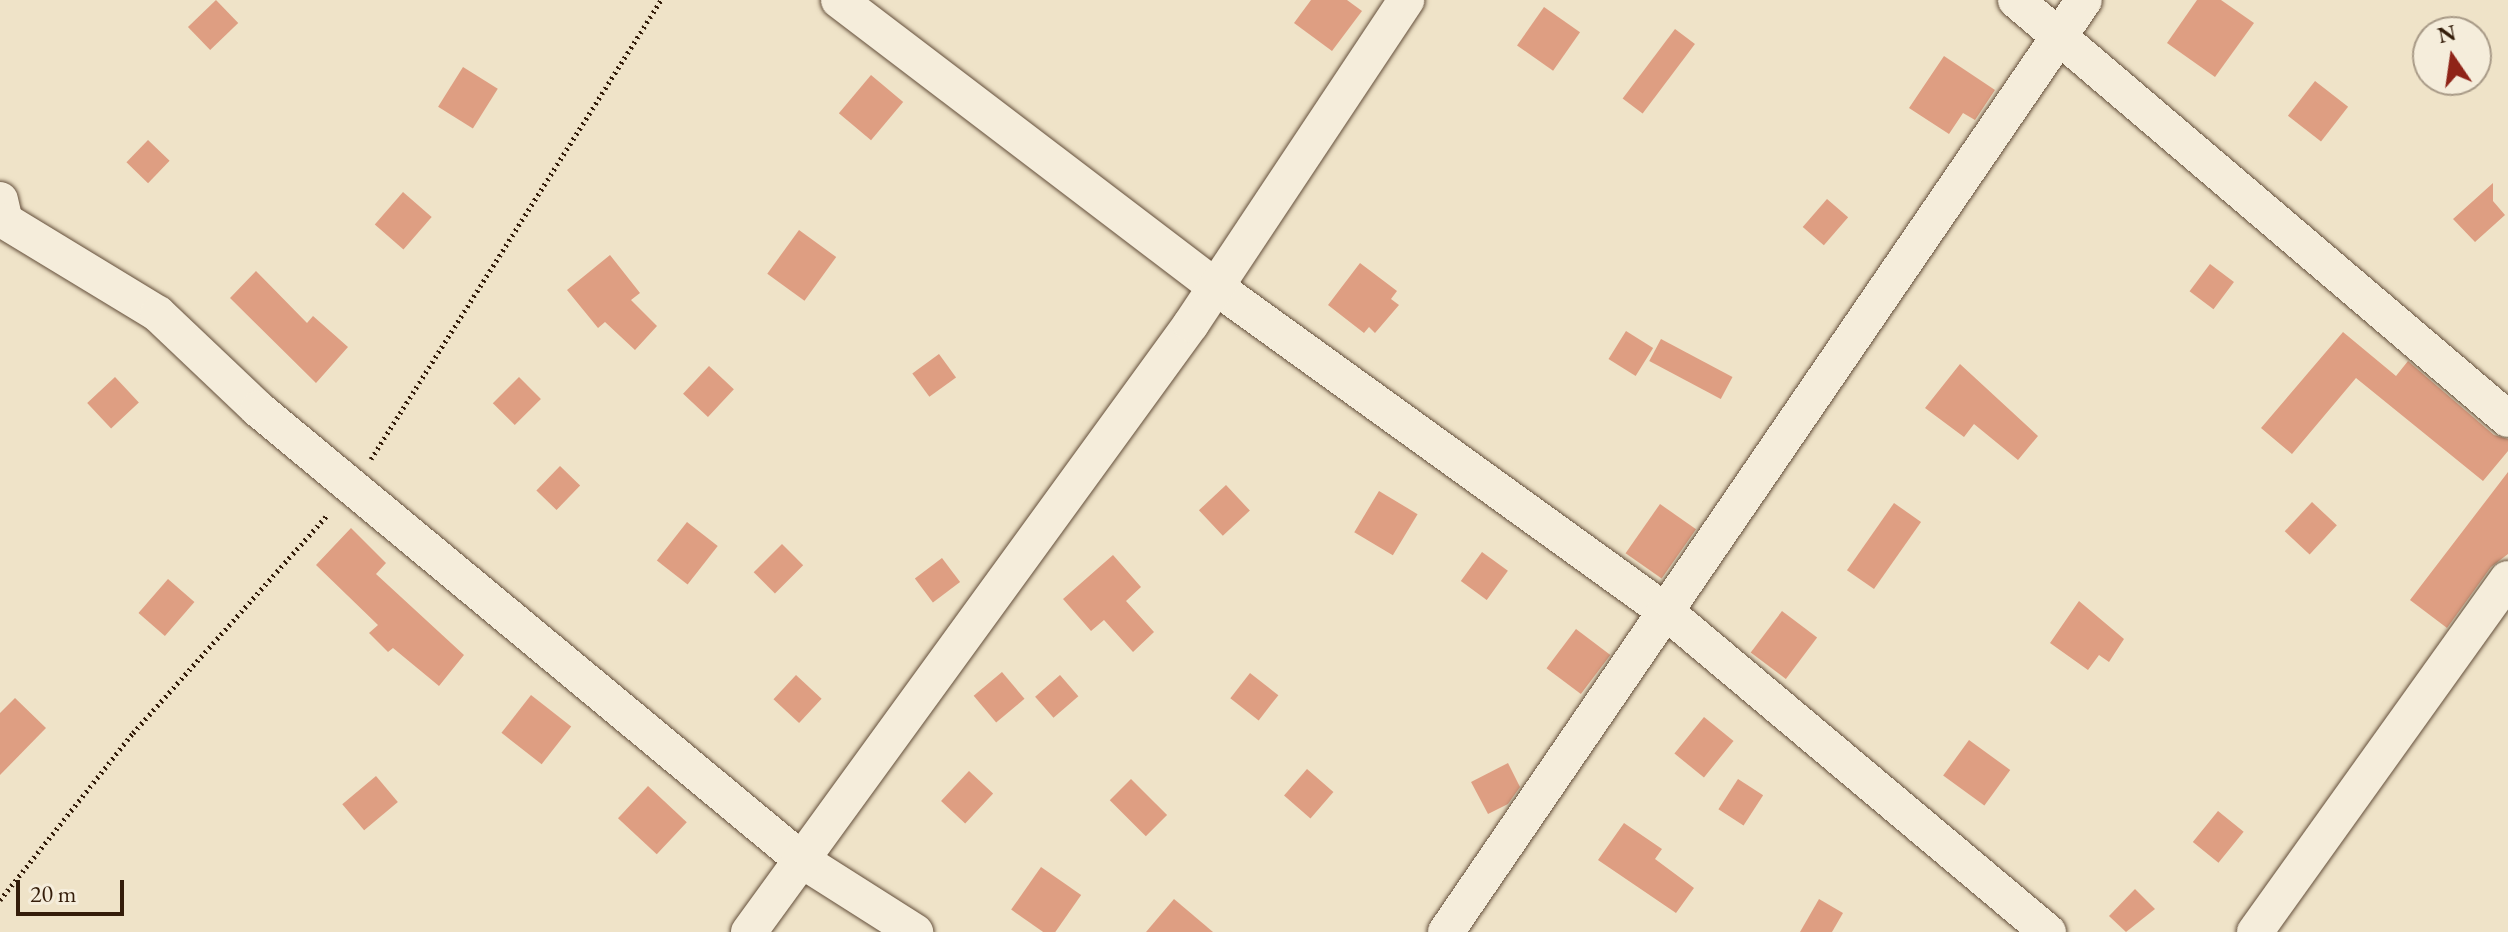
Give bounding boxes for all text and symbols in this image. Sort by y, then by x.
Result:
north arrow [2412,16,2492,96]
text: N [2435,18,2459,50]
scale bar [20,864,128,914]
text: 20 m [30,878,77,909]

